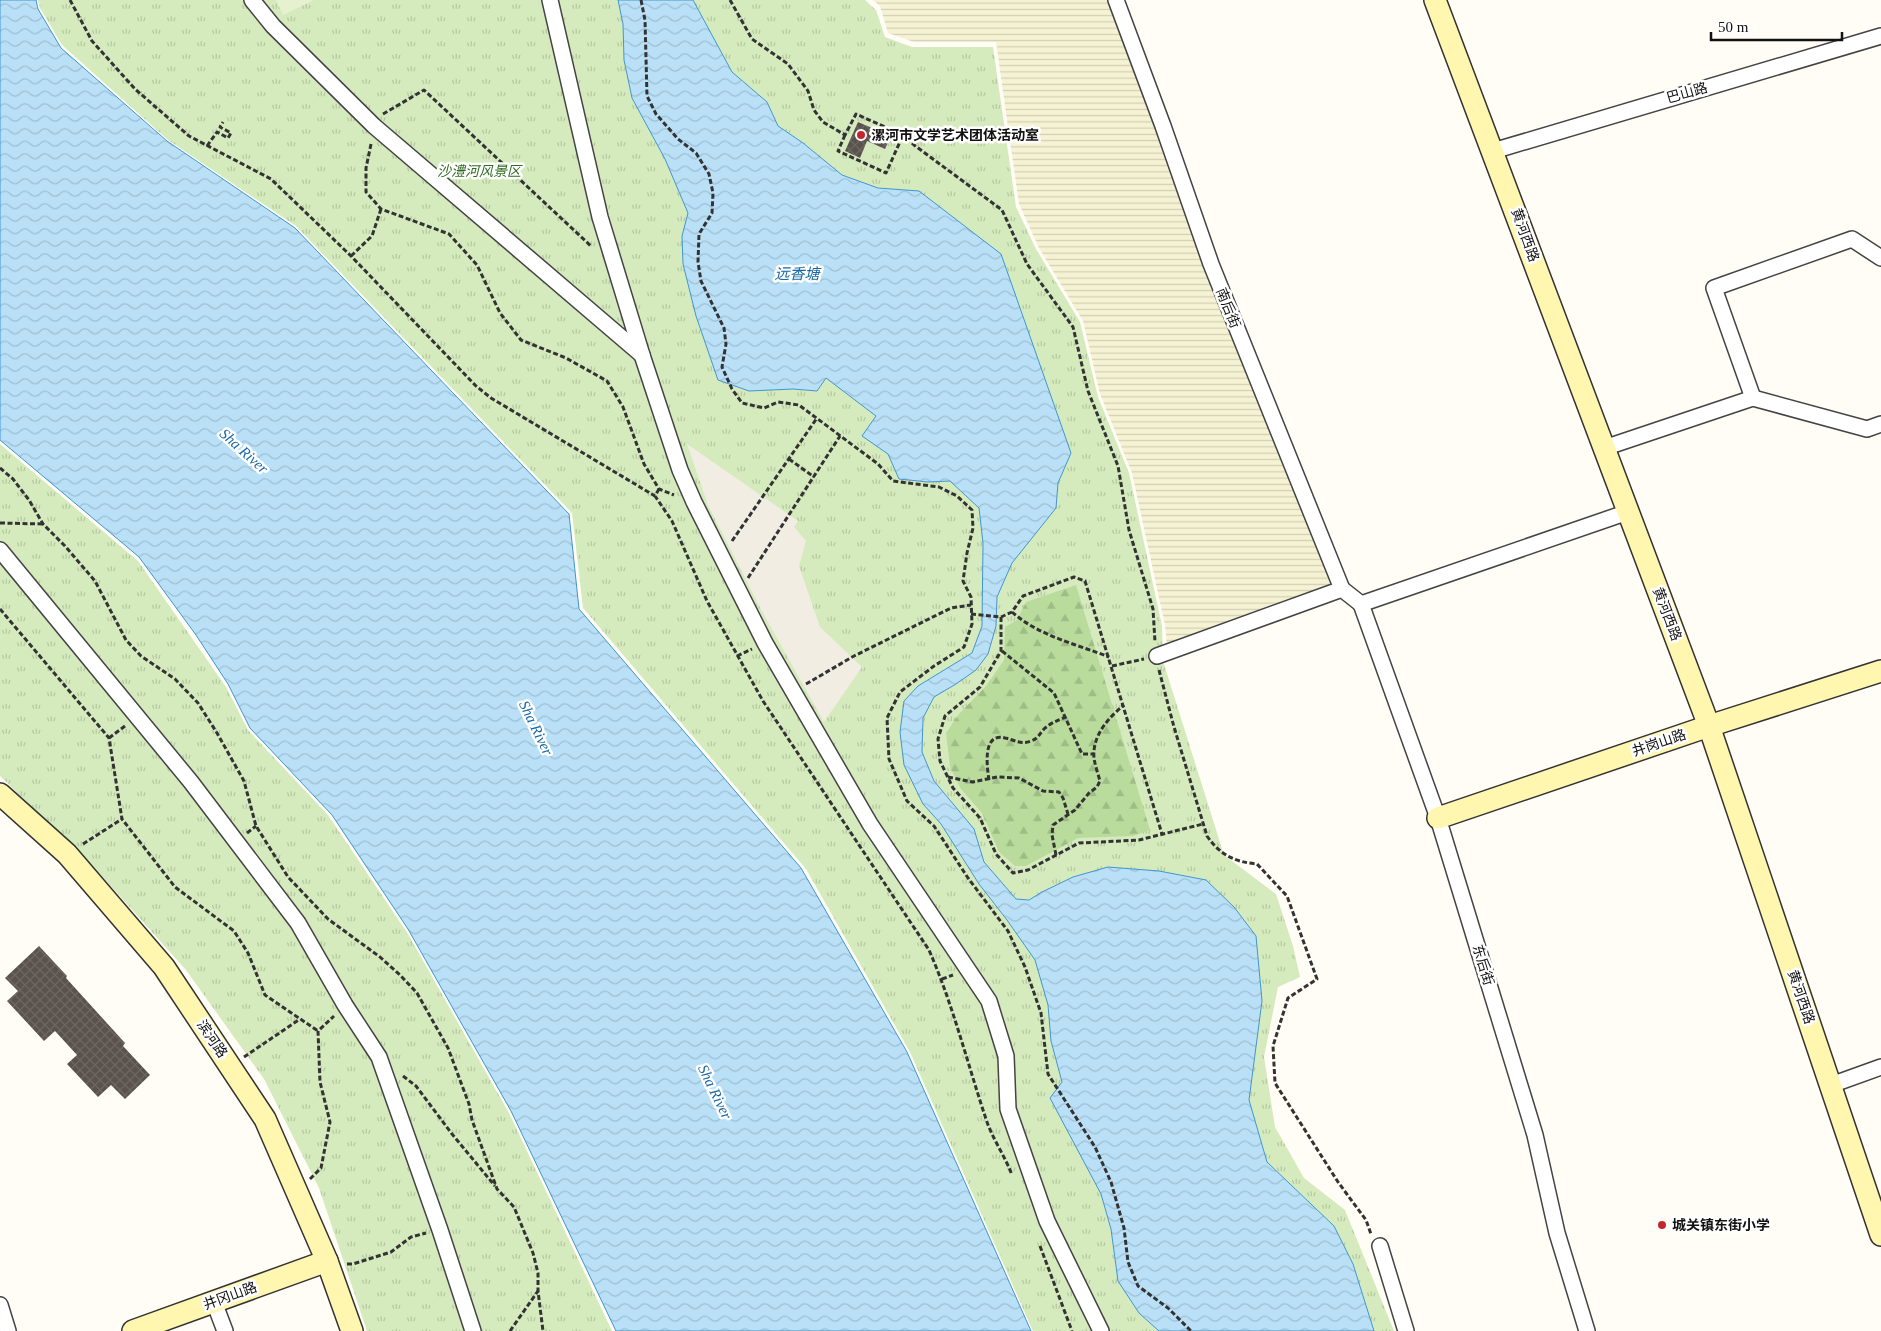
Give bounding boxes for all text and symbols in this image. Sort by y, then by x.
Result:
scale bar [1711,10,1842,42]
text: 50 m [1718,19,1749,35]
street label: 巴山路 [1665,80,1709,106]
place label: 漯河市文学艺术团体活动室 [871,127,1039,143]
marker: 漯河市文学艺术团体活动室 [855,129,867,141]
park label: 沙澧河风景区 [437,164,523,179]
street label: 黄河西路 [1508,206,1542,264]
water label: 远香塘 [774,266,822,282]
street label: 南后街 [1213,286,1243,330]
water label: Sha River [217,425,271,477]
street label: 黄河西路 [1650,585,1684,643]
water label: Sha River [516,698,556,758]
street label: 井岗山路 [1630,726,1688,759]
street label: 东后街 [1470,943,1496,987]
street label: 黄河西路 [1785,968,1817,1026]
street label: 滨河路 [194,1017,230,1061]
water label: Sha River [695,1062,735,1122]
place label: 城关镇东街小学 [1672,1217,1770,1233]
marker: 城关镇东街小学 [1656,1219,1668,1231]
street label: 井冈山路 [201,1278,259,1313]

